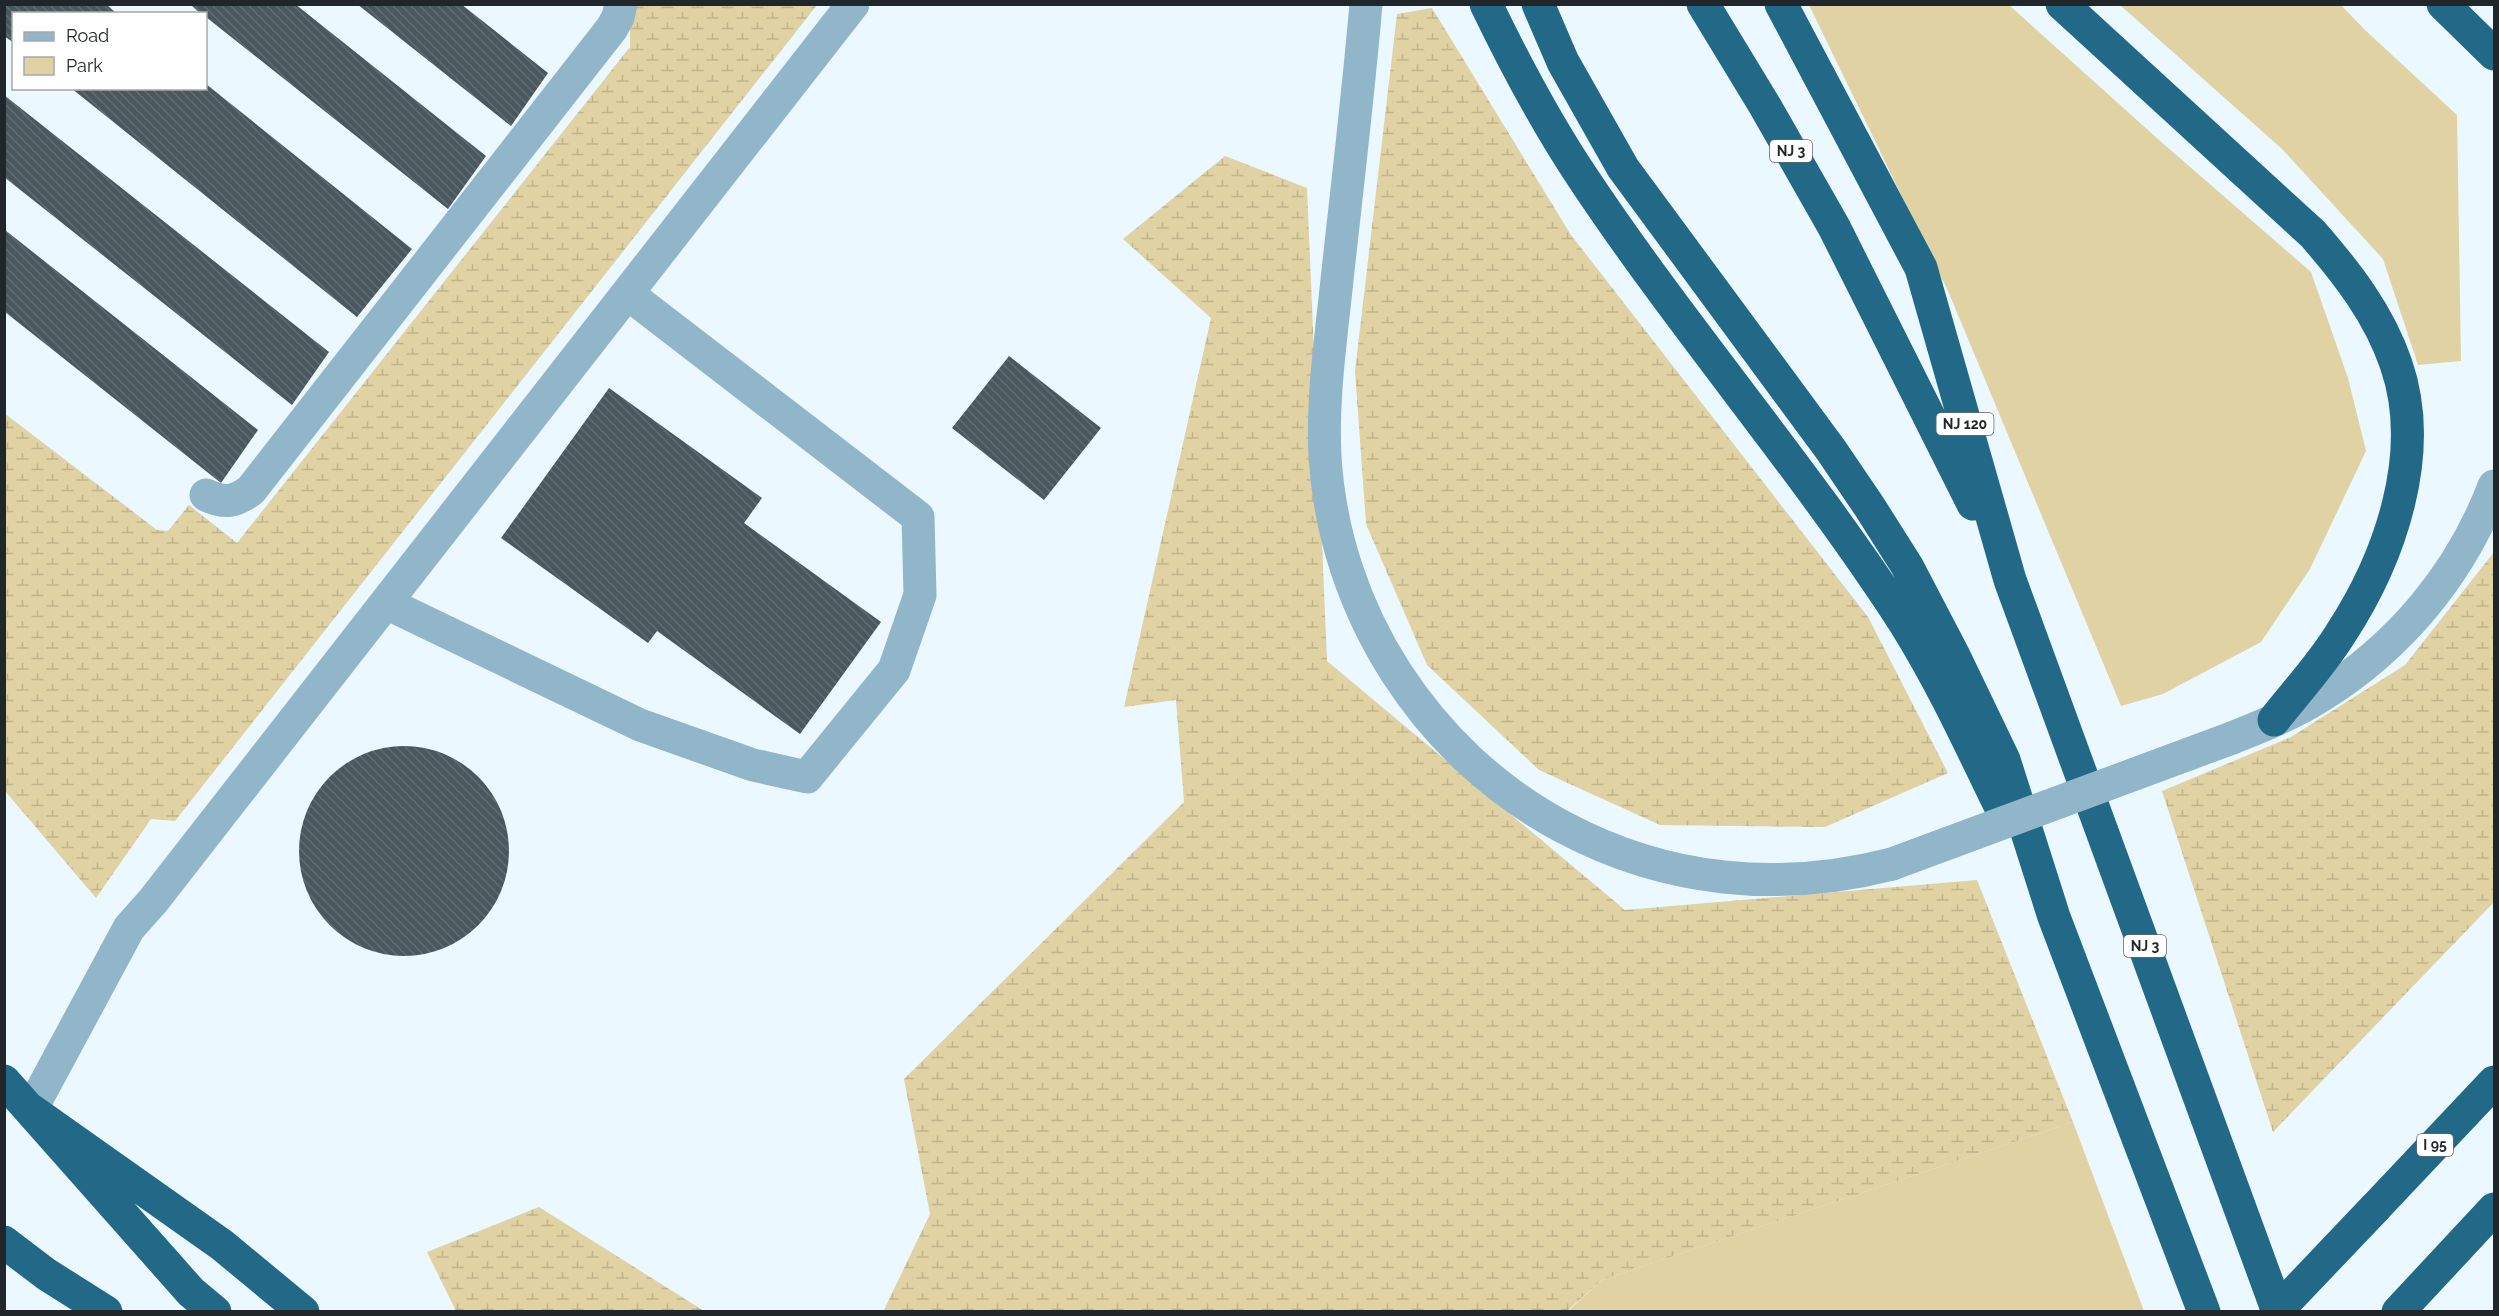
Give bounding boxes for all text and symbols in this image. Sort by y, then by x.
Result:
legend [12,12,207,90]
text: Road [66,25,109,46]
text: Park [66,55,103,76]
road number: NJ 3 [1770,140,1812,162]
road number: NJ 120 [1936,413,1994,435]
road number: NJ 3 [2124,935,2166,957]
road number: I 95 [2417,1134,2453,1156]

